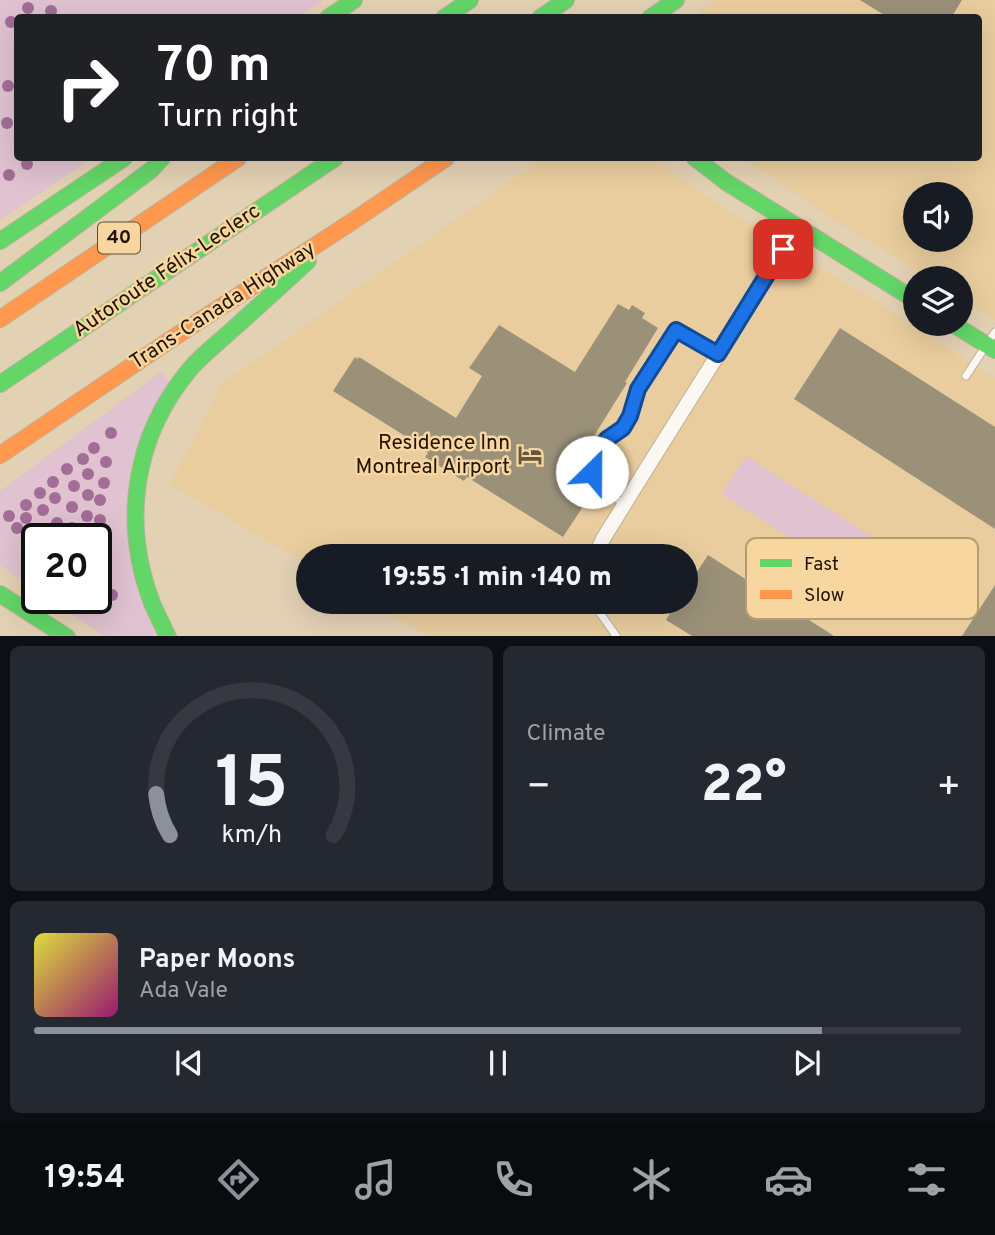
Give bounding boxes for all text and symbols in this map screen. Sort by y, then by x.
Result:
text: 70 m [157,37,271,99]
icon: right [42,42,133,133]
text: Turn right [157,98,299,138]
map controls [903,182,973,336]
button: sound [903,182,973,252]
street label: Autoroute Félix-Leclerc [68,198,266,344]
pin [753,219,813,279]
road number: 40 [98,222,140,254]
icon: arrive [764,230,802,268]
street label: Trans-Canada Highway [125,236,321,376]
button: layers [903,266,973,336]
place label: Residence Inn Montreal Airport [355,430,510,481]
position arrow [555,435,629,509]
hotel icon: Residence Inn Montreal Airport [516,441,544,469]
speed limit sign: 20 [21,523,112,614]
legend [746,538,978,619]
text: Fast [804,553,839,577]
text: 19:55 · 1 min · 140 m [382,562,612,595]
text: Slow [804,584,844,608]
text: Climate [527,720,605,749]
text: 15 [214,741,288,833]
text: 22° [701,754,786,820]
text: − [527,764,551,813]
text: + [936,764,961,813]
text: km/h [221,819,282,851]
text: Paper Moons [139,944,295,977]
text: Ada Vale [139,977,228,1006]
icon: previous [170,1044,208,1082]
icon: pause [479,1044,517,1082]
icon: next [788,1044,826,1082]
icon: directions [214,1155,263,1204]
icon: music [351,1155,400,1204]
icon: phone [489,1155,538,1204]
icon: climate [627,1155,676,1204]
icon: car [764,1155,813,1204]
icon: filters [902,1155,951,1204]
text: 19:54 [44,1159,125,1199]

